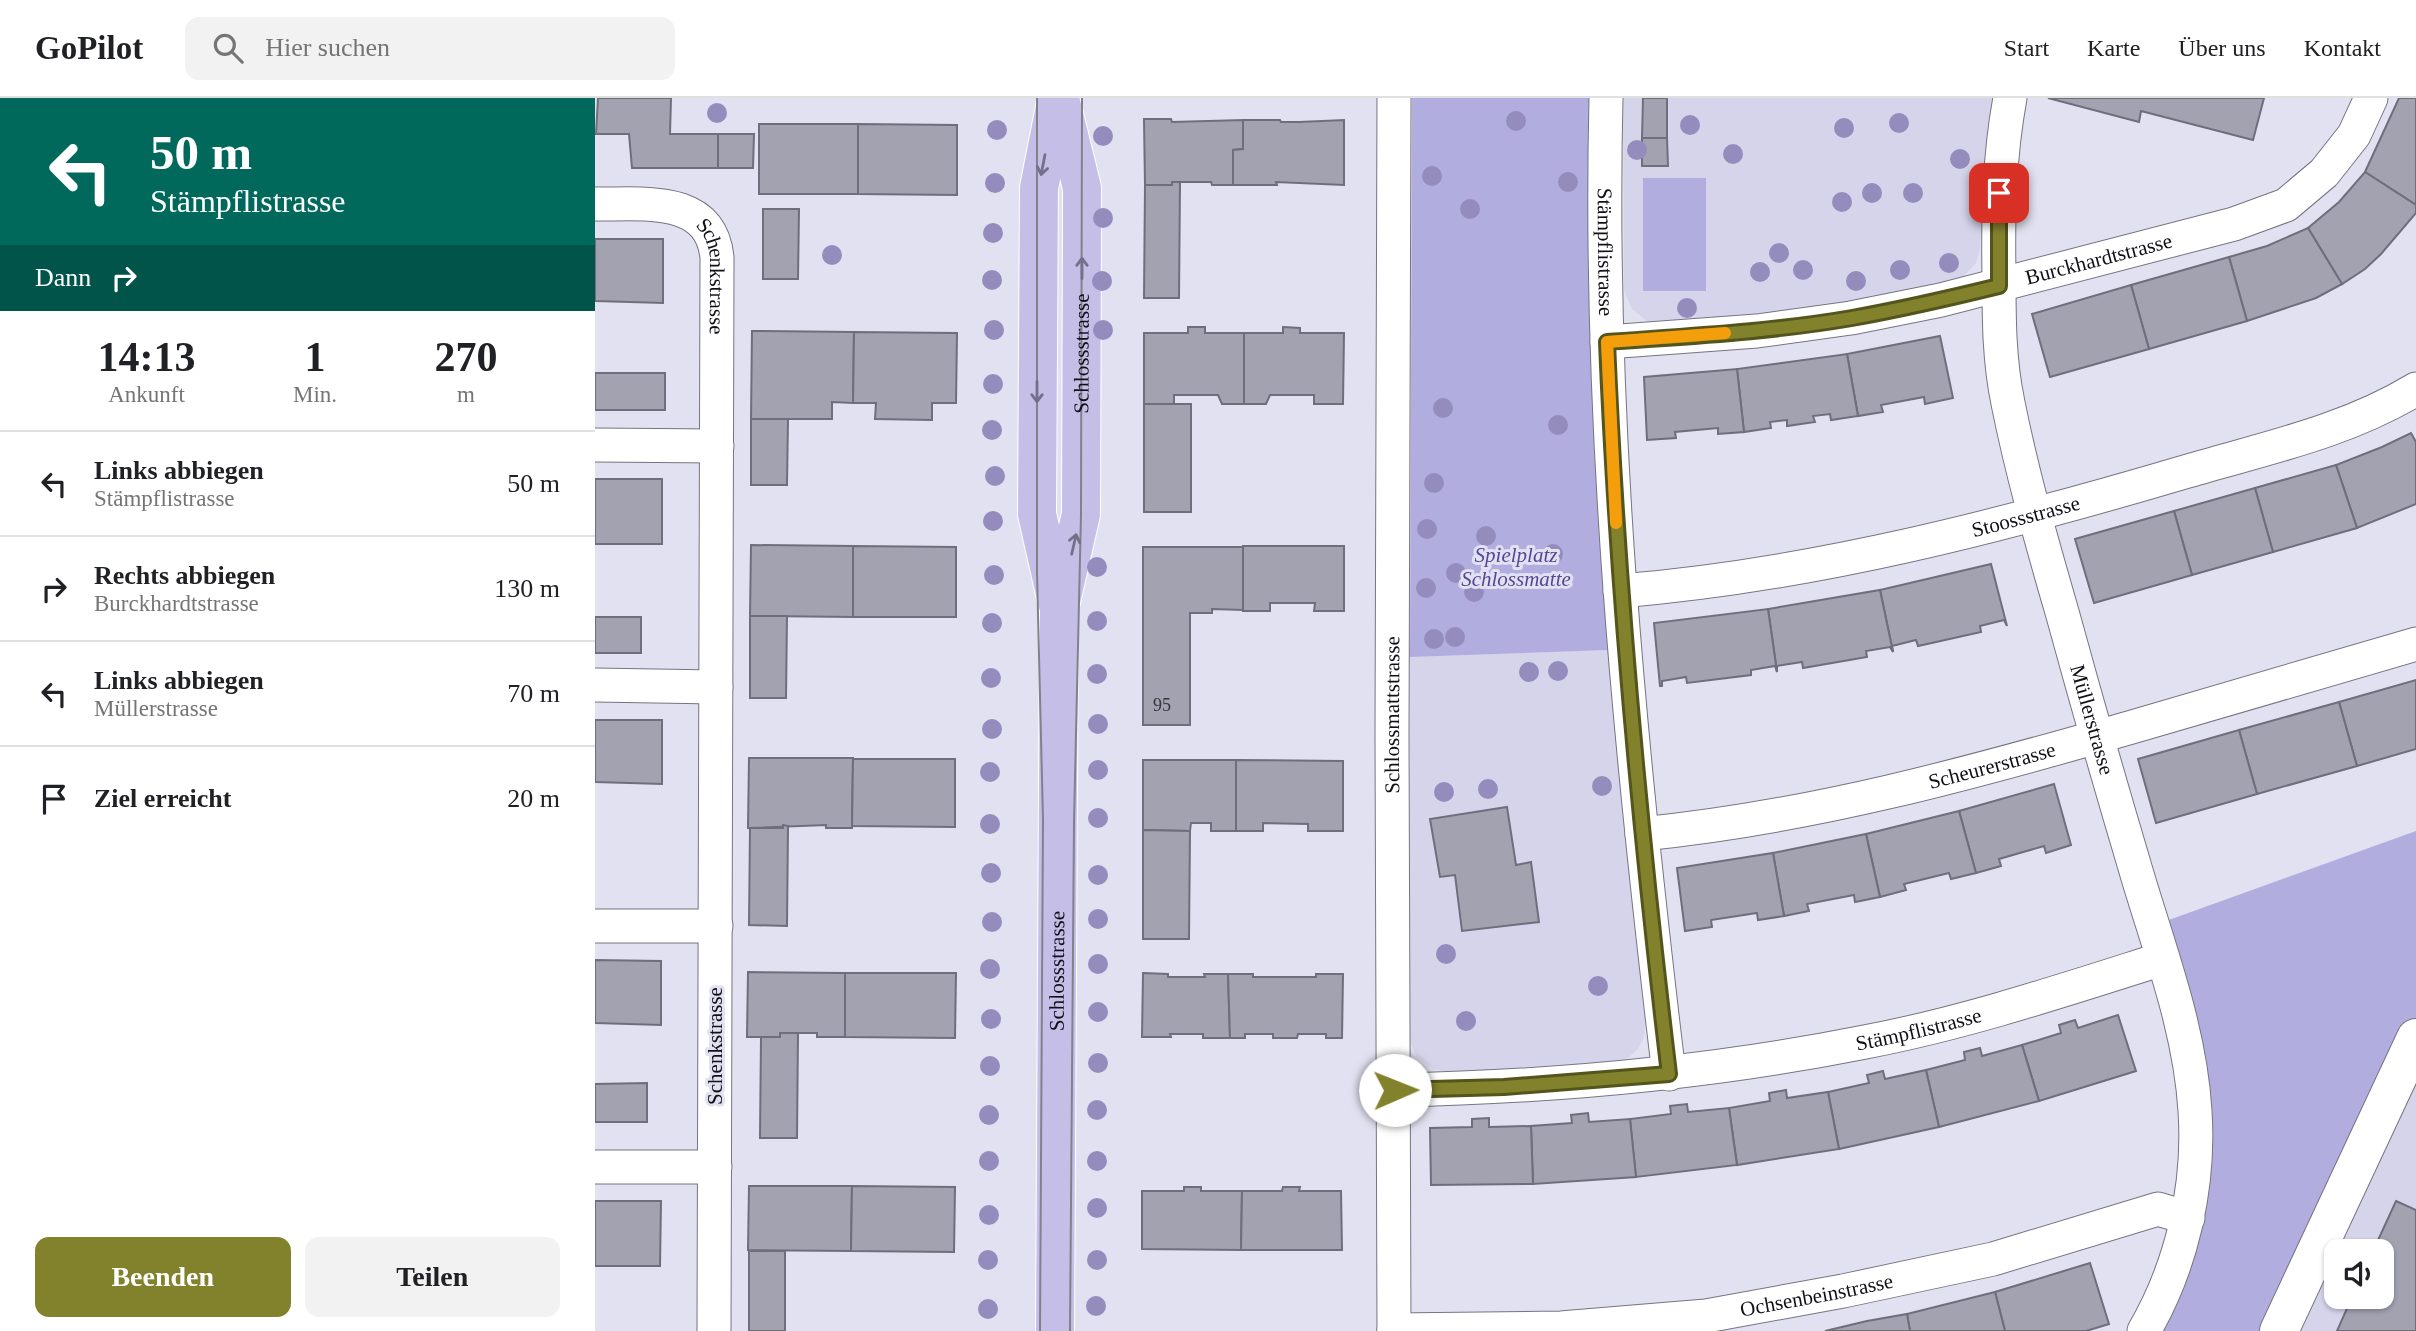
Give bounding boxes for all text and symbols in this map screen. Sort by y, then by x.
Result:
search box [185,17,675,80]
icon: search [209,29,247,67]
text: GoPilot [35,30,143,66]
text: Hier suchen [265,33,390,62]
text: Start [2004,35,2049,61]
text: Karte [2087,35,2140,61]
text: Über uns [2178,35,2266,61]
text: Kontakt [2304,35,2381,61]
text: 50 m [150,125,252,180]
icon: left [35,126,126,217]
one-way arrow [1036,153,1050,176]
pin [1969,163,2029,223]
icon: arrive [1980,174,2018,212]
text: Stämpflistrasse [150,183,346,219]
street label: Stämpflistrasse [1593,188,1618,316]
street label: Schenkstrasse [692,213,729,335]
street label: Burckhardtstrasse [2023,229,2175,290]
one-way arrow [1075,257,1089,280]
icon: right [105,259,143,297]
text: Dann [35,263,91,292]
street label: Schlossstrasse [1069,293,1094,414]
text: 14:13 [97,334,195,380]
text: 1 [304,334,325,380]
text: 270 [435,334,498,380]
one-way arrow [1030,380,1044,403]
text: Ankunft [108,382,185,407]
text: Min. [293,382,337,407]
text: m [457,382,475,407]
text: Links abbiegen [94,456,264,485]
icon: left [35,465,73,503]
text: 50 m [507,469,560,498]
text: Stämpflistrasse [94,486,235,511]
street label: Stoossstrasse [1969,491,2082,542]
one-way arrow [1068,533,1081,556]
park label: Spielplatz Schlossmatte [1461,543,1571,591]
text: Rechts abbiegen [94,561,275,590]
icon: right [35,570,73,608]
text: 130 m [494,574,560,603]
text: Burckhardtstrasse [94,591,259,616]
street label: Schlossmattstrasse [1380,636,1404,794]
street label: Müllerstrasse [2065,662,2119,778]
text: Links abbiegen [94,666,264,695]
icon: left [35,675,73,713]
text: 70 m [507,679,560,708]
house number: 95 [1153,695,1171,715]
text: Müllerstrasse [94,696,218,721]
street label: Scheurerstrasse [1926,737,2058,794]
icon: arrive [35,780,73,818]
text: Ziel erreicht [94,784,231,813]
text: 20 m [507,784,560,813]
street label: Schlossstrasse [1045,911,1069,1031]
street label: Schenkstrasse [703,987,727,1105]
street label: Stämpflistrasse [1854,1003,1984,1056]
position arrow [1358,1053,1432,1127]
button: Beenden [35,1237,291,1317]
button: Teilen [305,1237,560,1317]
map controls [2324,1239,2394,1309]
button: sound [2324,1239,2394,1309]
street label: Ochsenbeinstrasse [1738,1269,1895,1322]

